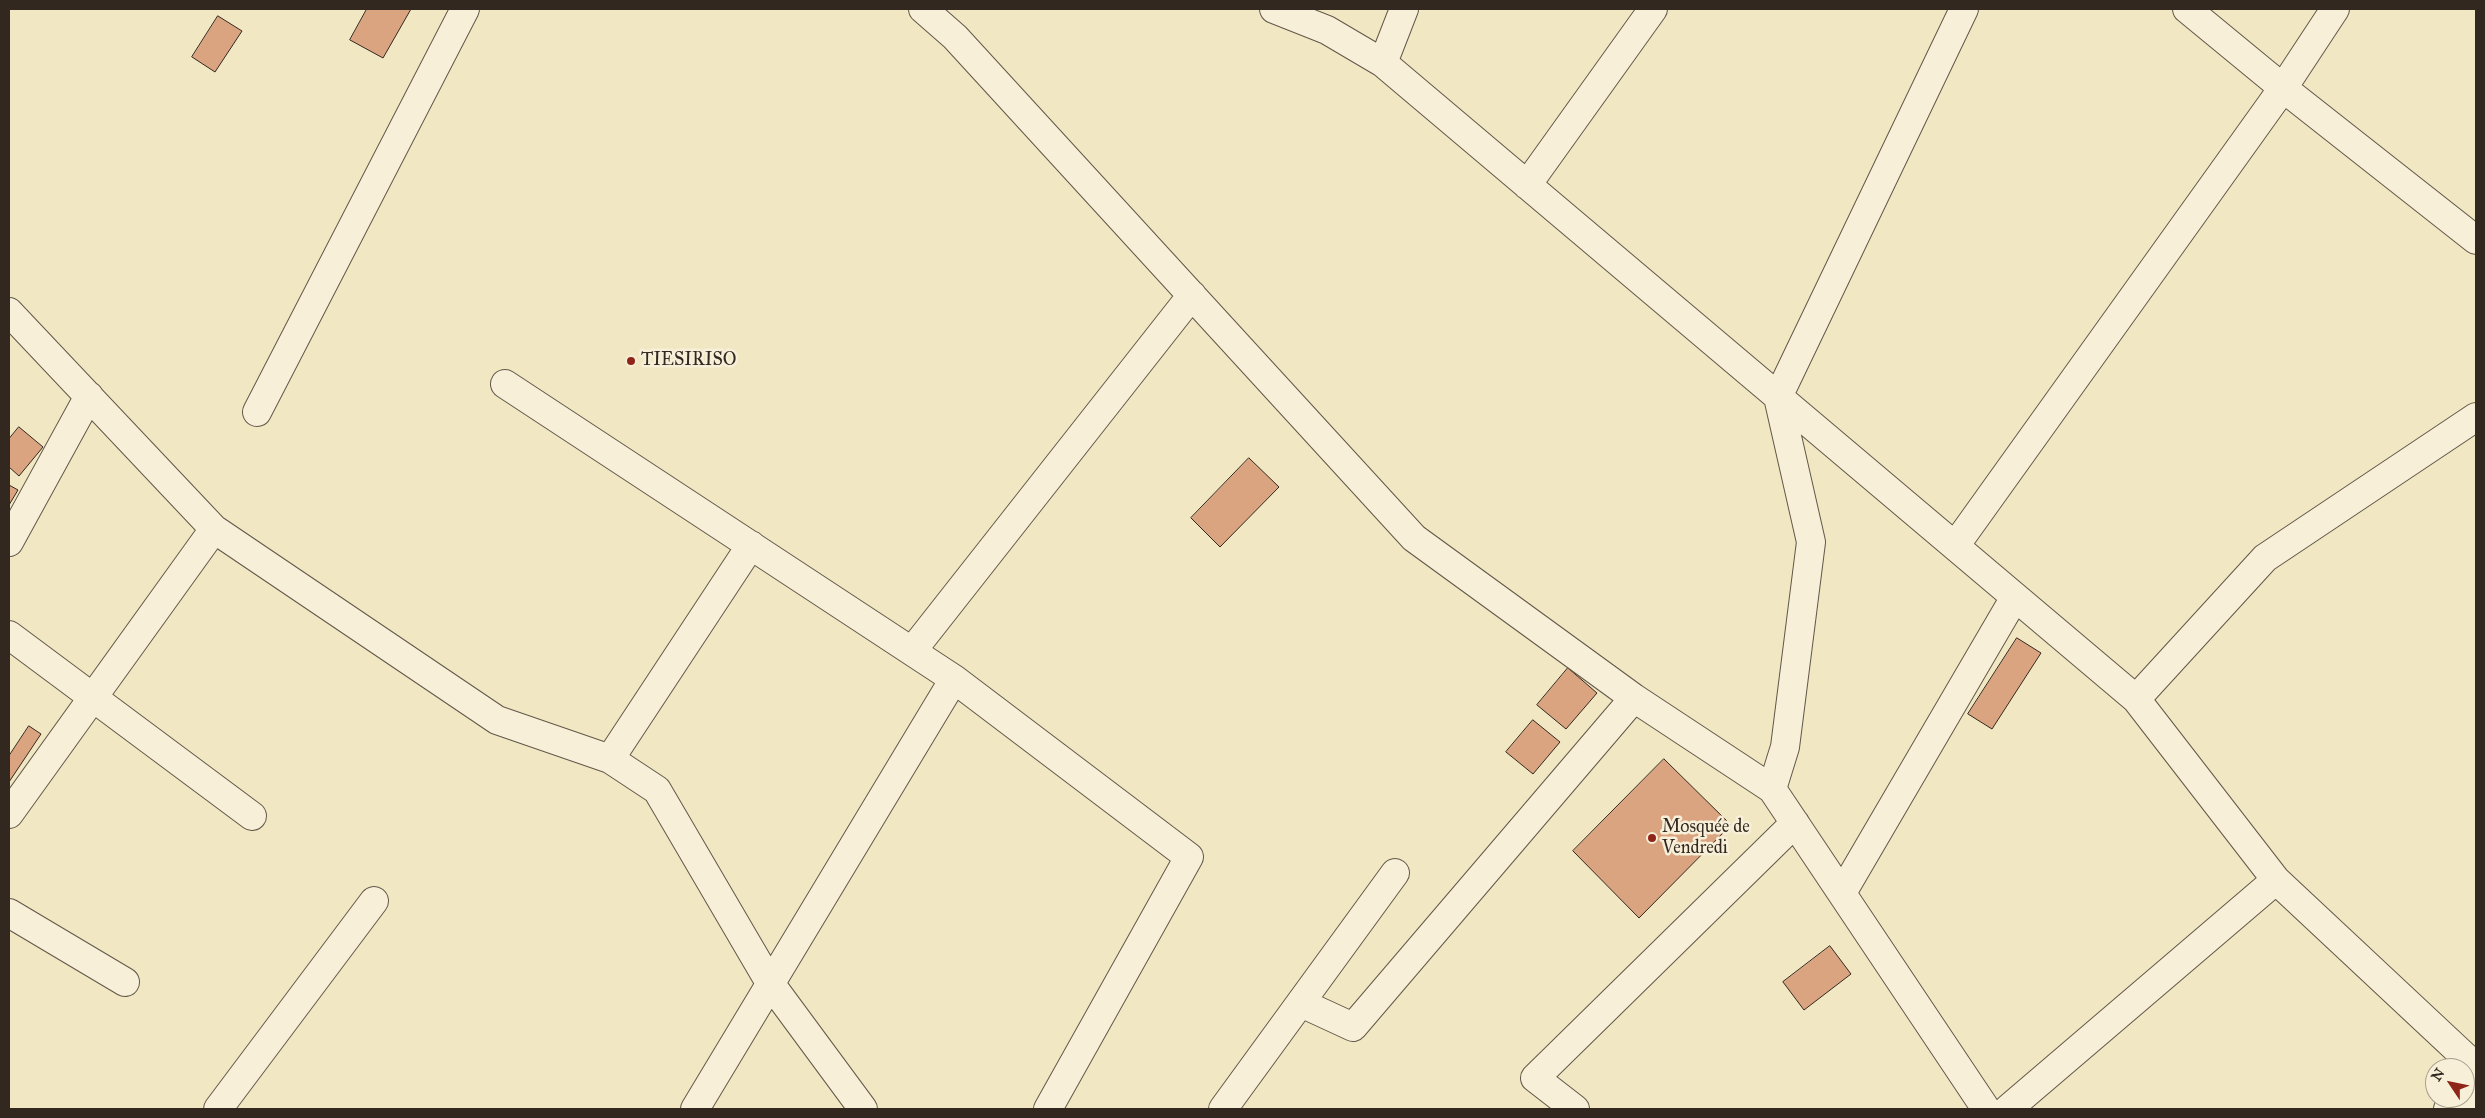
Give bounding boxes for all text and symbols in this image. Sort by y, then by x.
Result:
place label: TIESIRISO [641,350,736,372]
marker: TIESIRISO [625,355,637,367]
place label: Mosquée de Vendredi [1662,817,1750,860]
marker: Mosquée de Vendredi [1646,832,1658,844]
north arrow [2425,1058,2475,1108]
text: N [2428,1065,2448,1085]

